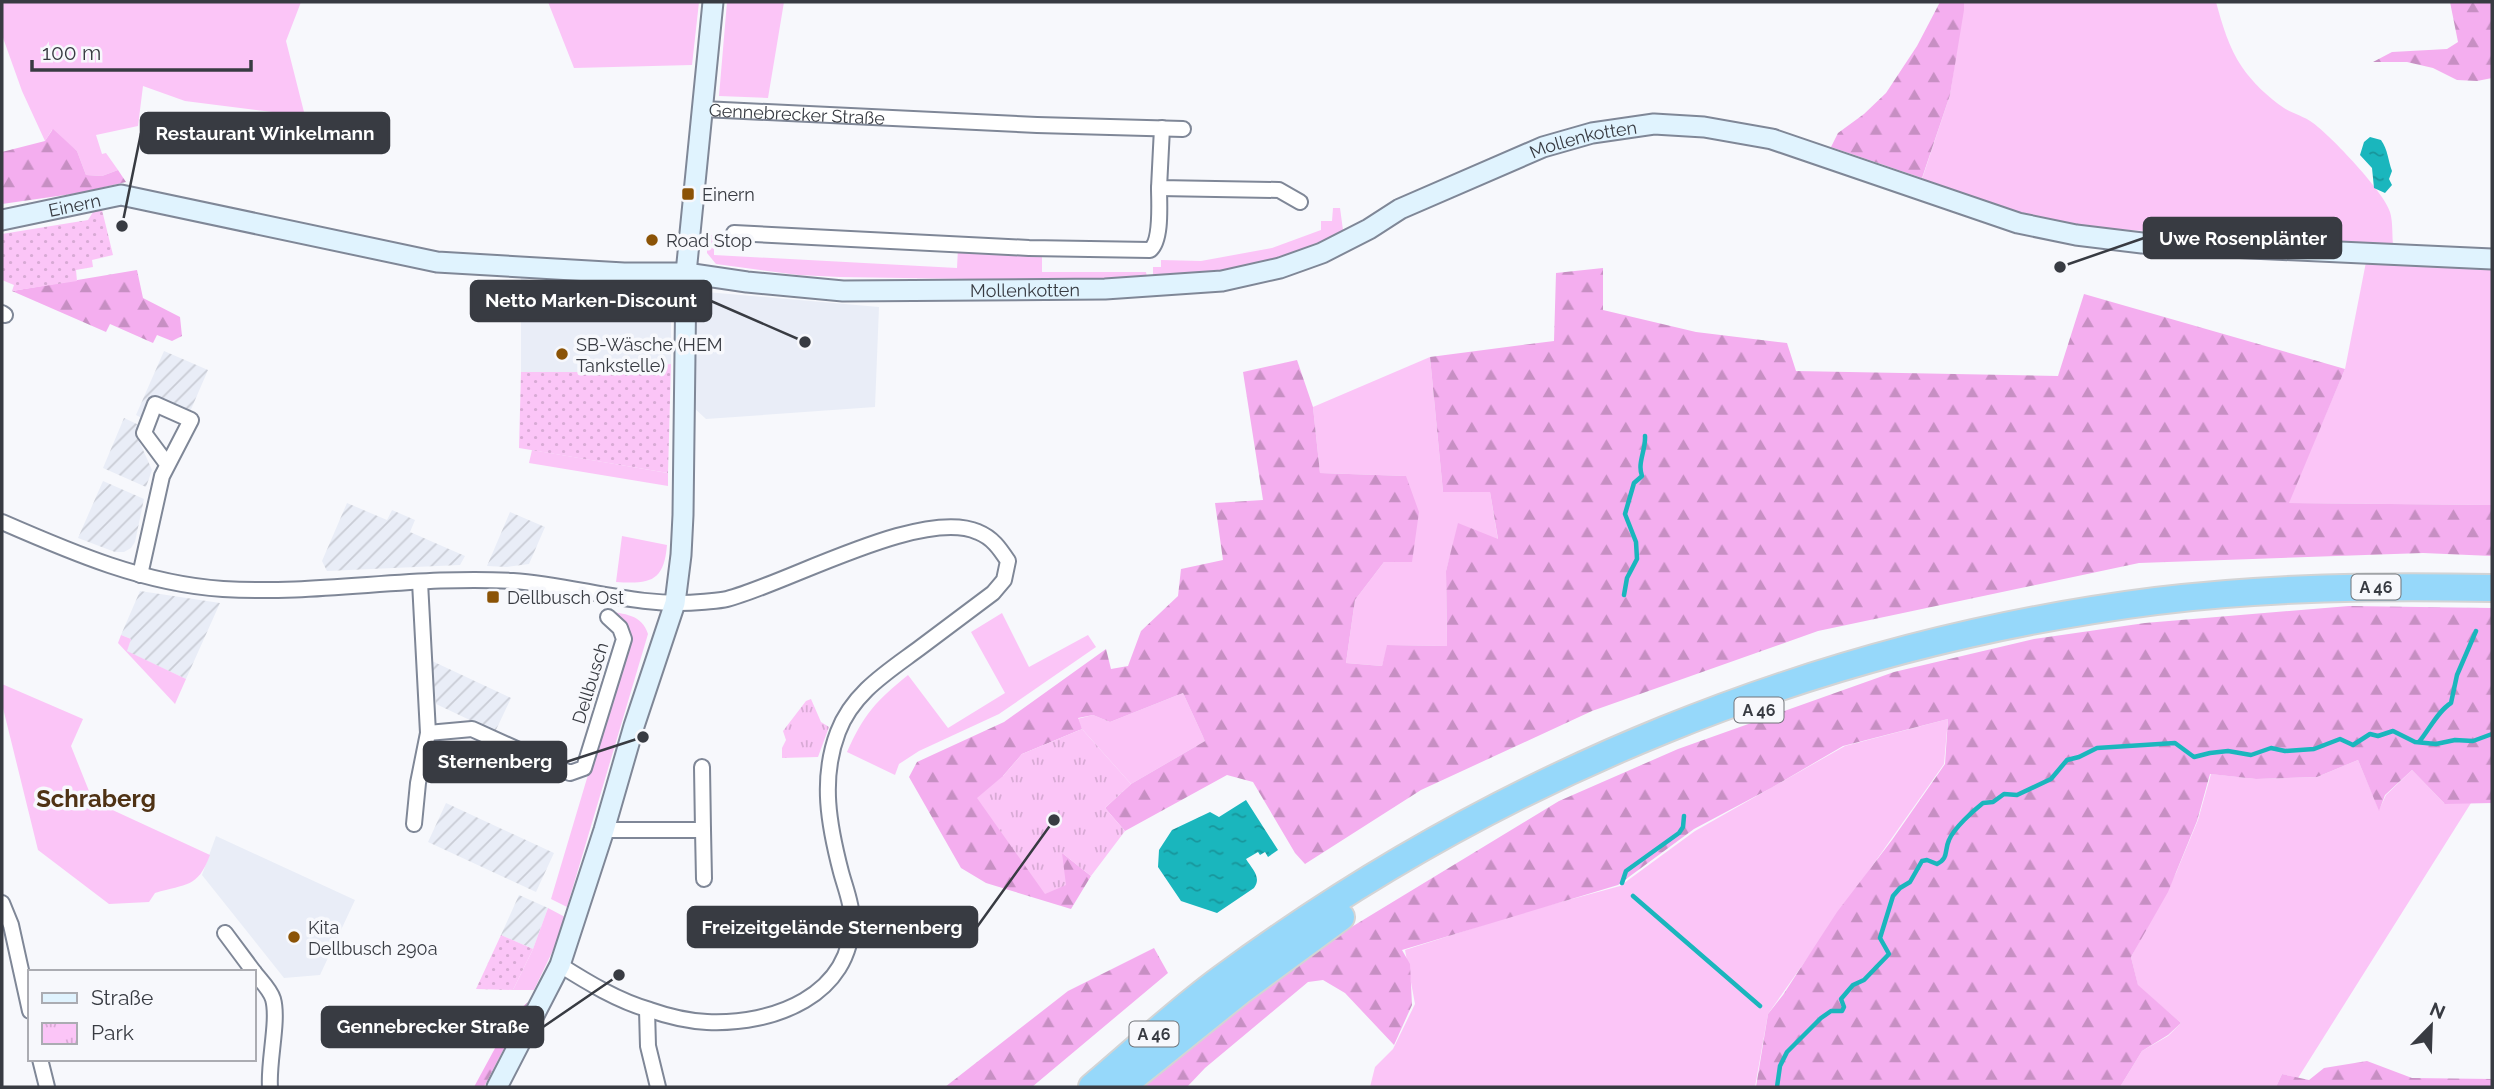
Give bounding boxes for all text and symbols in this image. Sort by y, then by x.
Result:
scale bar [32,28,250,72]
text: 100 m [42,40,101,65]
street label: Gennebrecker Straße [708,99,886,128]
callout: Restaurant Winkelmann [141,113,389,153]
street label: Mollenkotten [1526,116,1638,162]
text: Restaurant Winkelmann [155,122,375,144]
place label: Einern [702,184,755,205]
marker: Einern [680,186,696,202]
street label: Einern [46,189,102,220]
callout: Uwe Rosenplänter [2144,218,2341,258]
text: Uwe Rosenplänter [2159,227,2328,249]
place label: Road Stop [666,230,752,251]
marker: Road Stop [644,232,660,248]
street label: Mollenkotten [970,279,1080,301]
callout: Netto Marken-Discount [471,281,711,321]
text: Netto Marken-Discount [485,289,698,311]
place label: SB-Wäsche (HEM Tankstelle) [576,334,723,376]
marker: SB-Wäsche (HEM Tankstelle) [554,346,570,362]
road number: A 46 [2352,574,2400,600]
place label: Dellbusch Ost [507,587,624,608]
marker: Dellbusch Ost [485,589,501,605]
street label: Dellbusch [568,640,612,726]
road number: A 46 [1734,698,1784,722]
callout: Sternenberg [424,742,566,782]
text: Sternenberg [438,750,552,772]
district label: Schraberg [36,784,156,813]
callout: Freizeitgelände Sternenberg [688,907,977,947]
text: Freizeitgelände Sternenberg [702,916,962,938]
place label: Kita Dellbusch 290a [308,917,437,959]
marker: Kita Dellbusch 290a [286,929,302,945]
legend [28,970,256,1061]
text: Straße [91,985,153,1010]
north arrow [2396,991,2466,1061]
text: N [2427,997,2449,1023]
callout: Gennebrecker Straße [322,1007,543,1047]
text: Gennebrecker Straße [337,1015,529,1037]
text: Park [91,1020,134,1045]
road number: A 46 [1130,1022,1178,1046]

